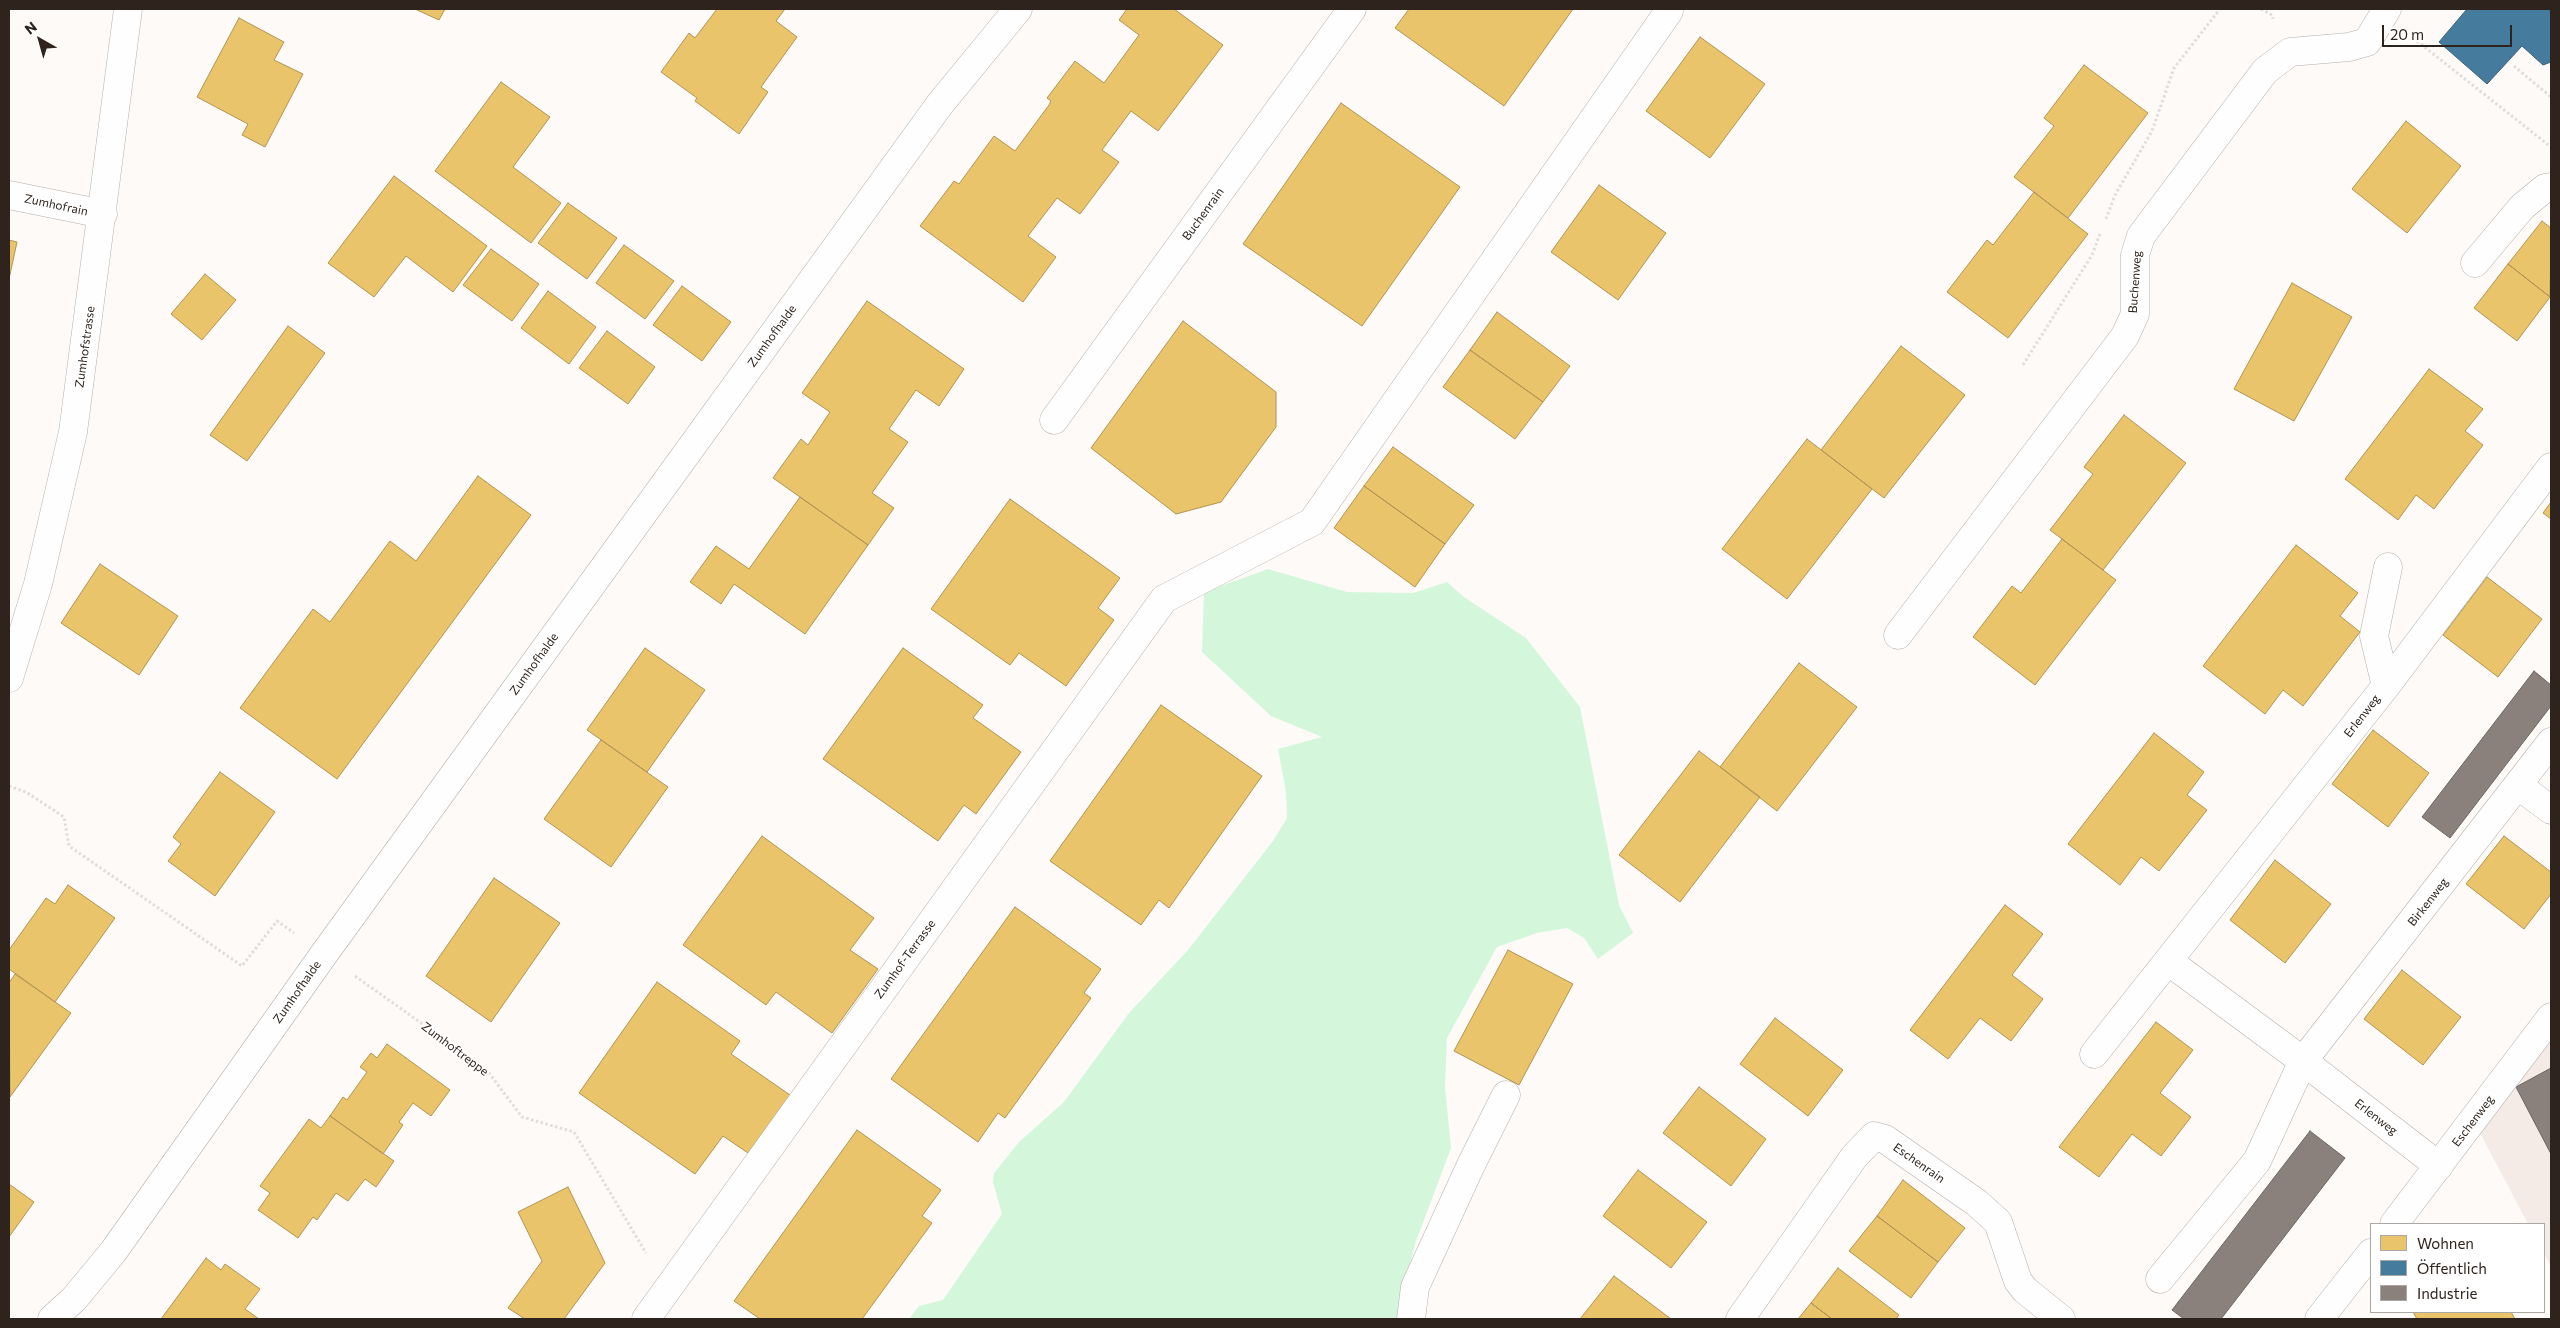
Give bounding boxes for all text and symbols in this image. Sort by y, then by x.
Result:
north arrow [15,15,65,65]
scale bar [2385,15,2515,47]
text: N [21,18,40,38]
text: 20 m [2390,25,2424,43]
street label: Buchenrain [1179,185,1227,243]
street label: Zumhofrain [23,191,89,219]
street label: Buchenweg [2126,250,2144,314]
street label: Zumhofhalde [745,302,799,370]
street label: Zumhofstrasse [72,305,98,389]
street label: Zumhofhalde [507,630,561,698]
street label: Erlenweg [2341,692,2383,740]
street label: Birkenweg [2405,875,2451,929]
street label: Zumhof-Terrasse [872,917,938,1001]
street label: Zumhofhalde [270,958,324,1026]
street label: Zumhoftreppe [419,1019,491,1079]
street label: Eschenweg [2449,1092,2497,1150]
street label: Erlenweg [2352,1096,2400,1138]
street label: Eschenrain [1891,1140,1947,1186]
legend [2370,1223,2545,1313]
text: Wohnen [2417,1234,2474,1252]
text: Öffentlich [2417,1259,2487,1277]
text: Industrie [2417,1284,2478,1302]

